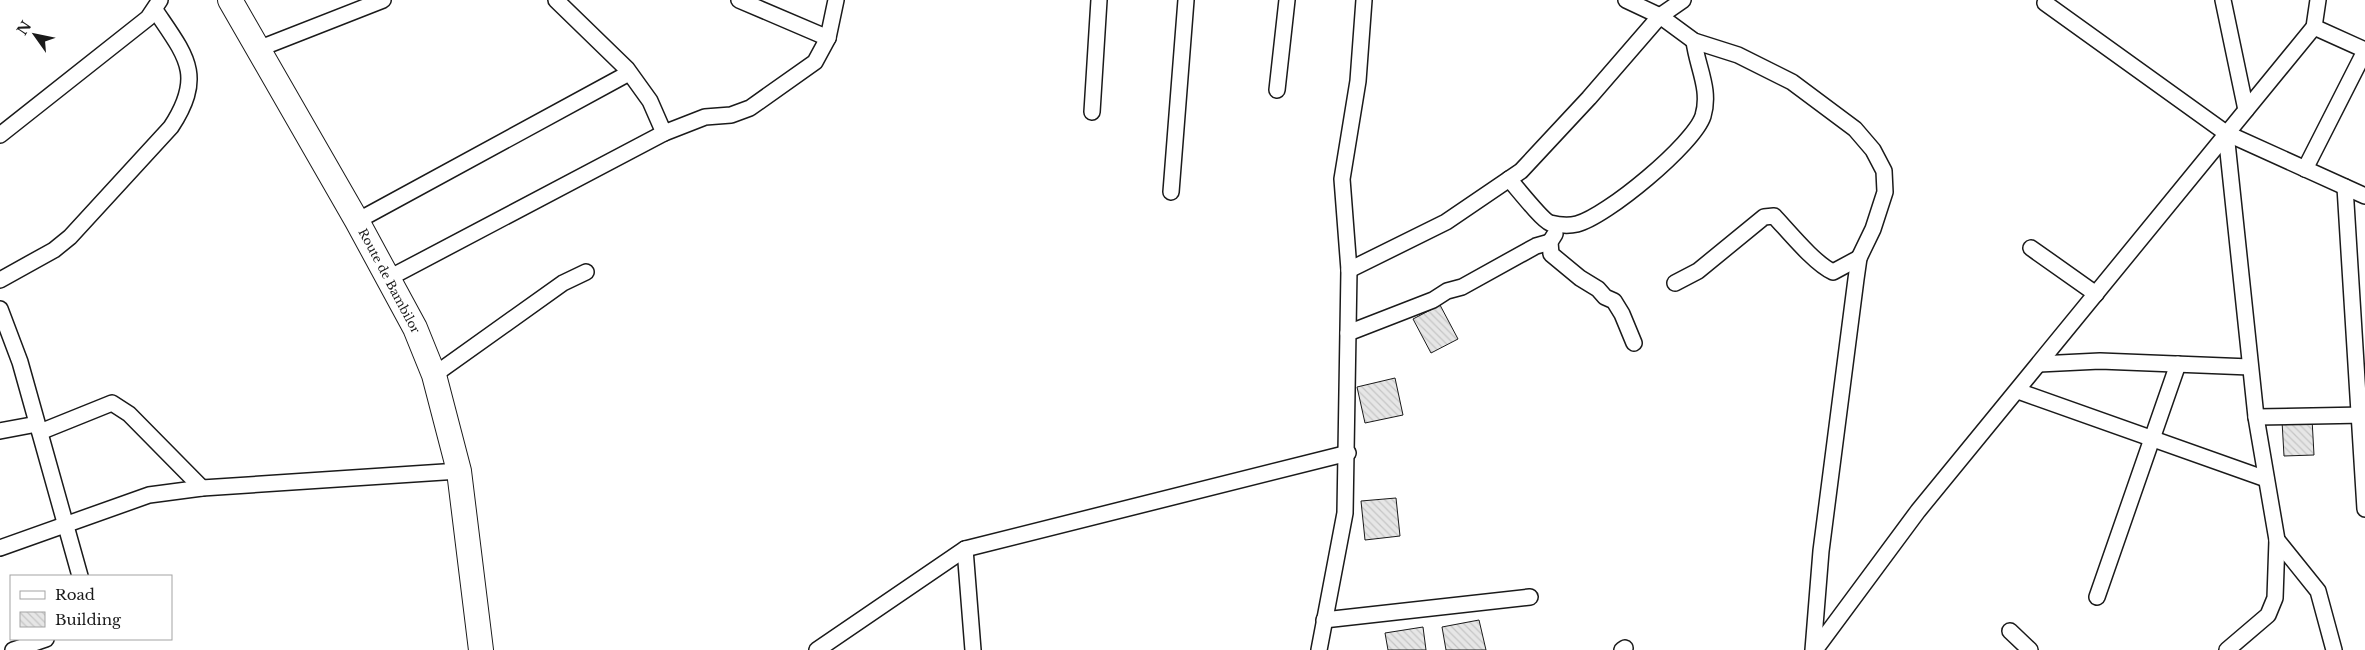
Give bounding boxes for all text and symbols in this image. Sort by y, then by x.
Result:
north arrow [10,10,60,60]
text: N [13,17,35,38]
street label: Route de Bambilor [355,226,424,336]
legend [10,575,172,640]
text: Road [55,585,95,604]
text: Building [55,610,122,629]

